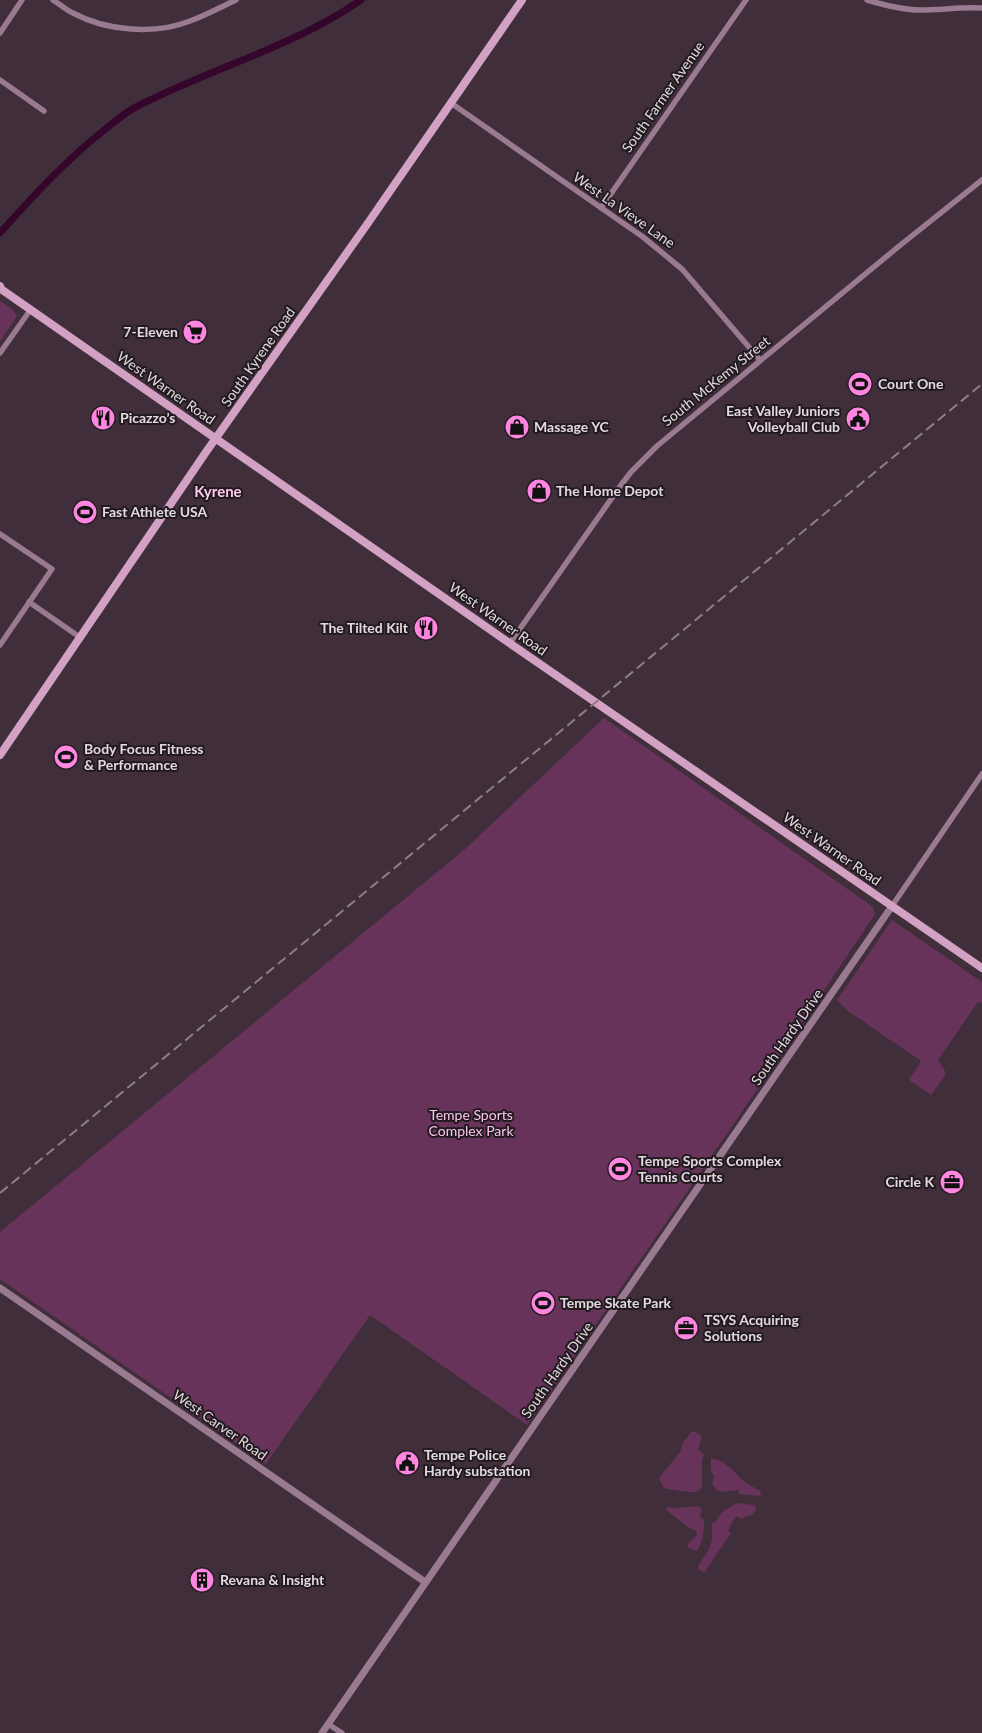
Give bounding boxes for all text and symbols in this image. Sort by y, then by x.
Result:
street label: South Farmer Avenue [618,38,707,156]
street label: West La Vieve Lane [570,168,678,251]
street label: South Kyrene Road [217,304,298,410]
supermarket icon: 7-Eleven [182,319,208,345]
place label: 7-Eleven [123,323,178,340]
street label: South McKemy Street [658,332,773,429]
street label: West Warner Road [114,347,219,428]
sports icon: Court One [847,371,873,397]
place label: Court One [878,375,944,392]
place label: East Valley Juniors Volleyball Club [726,402,840,435]
restaurant icon: Picazzo’s [90,405,116,431]
public building icon: East Valley Juniors Volleyball Club [845,406,871,432]
place label: Picazzo’s [120,409,175,426]
shop icon: Massage YC [504,414,530,440]
place label: Massage YC [534,418,610,435]
shop icon: The Home Depot [526,478,552,504]
district label: Kyrene [194,482,242,500]
place label: The Home Depot [556,482,664,499]
sports icon: Fast Athlete USA [72,499,98,525]
place label: Fast Athlete USA [102,503,208,520]
street label: West Warner Road [446,578,551,659]
restaurant icon: The Tilted Kilt [413,615,439,641]
place label: The Tilted Kilt [320,619,409,636]
place label: Body Focus Fitness & Performance [84,740,203,773]
sports icon: Body Focus Fitness & Performance [53,744,79,770]
street label: West Warner Road [780,808,885,889]
street label: South Hardy Drive [747,985,826,1088]
park label: Tempe Sports Complex Park [428,1106,514,1139]
place label: Tempe Sports Complex Tennis Courts [638,1152,782,1185]
sports icon: Tempe Sports Complex Tennis Courts [607,1156,633,1182]
office icon: Circle K [939,1169,965,1195]
place label: Circle K [885,1173,934,1190]
sports icon: Tempe Skate Park [530,1290,556,1316]
place label: Tempe Skate Park [560,1294,672,1311]
place label: TSYS Acquiring Solutions [704,1311,799,1344]
office icon: TSYS Acquiring Solutions [673,1315,699,1341]
street label: South Hardy Drive [517,1318,596,1421]
street label: West Carver Road [170,1386,271,1463]
place label: Tempe Police Hardy substation [424,1446,531,1479]
public building icon: Tempe Police Hardy substation [394,1450,420,1476]
building icon: Revana & Insight [189,1567,215,1593]
place label: Revana & Insight [220,1571,325,1588]

